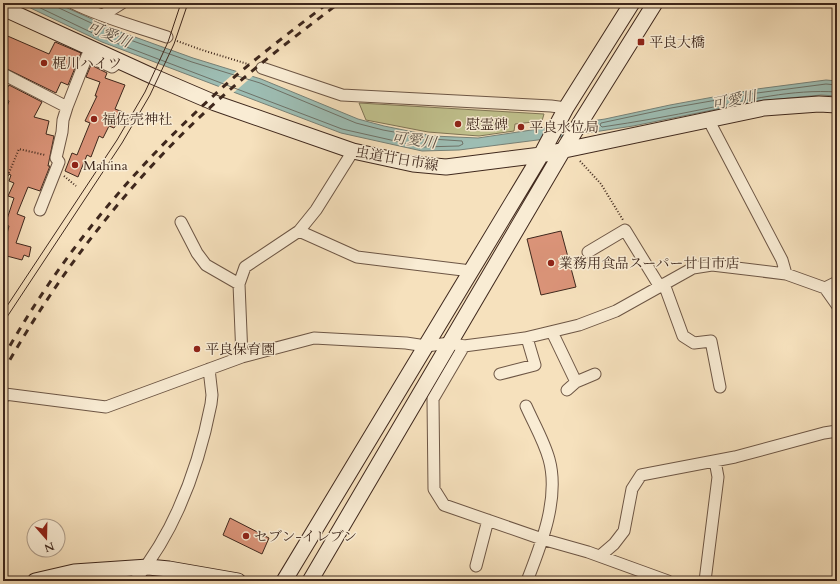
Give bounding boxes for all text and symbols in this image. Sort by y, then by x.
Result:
water label: 可愛川 [84,16,135,53]
place label: 平良大橋 [649,33,705,52]
marker: 平良大橋 [636,37,646,47]
place label: 梶川ハイツ [52,54,122,73]
marker: 梶川ハイツ [39,58,49,68]
water label: 可愛川 [710,86,760,114]
place label: 福佐売神社 [102,110,172,129]
marker: 福佐売神社 [89,114,99,124]
place label: 慰霊碑 [466,115,508,134]
place label: 平良水位局 [529,118,599,137]
marker: 慰霊碑 [453,119,463,129]
marker: 平良水位局 [516,122,526,132]
water label: 可愛川 [390,127,440,153]
street label: 虫道廿日市線 [354,142,440,176]
place label: Mahina [83,156,128,175]
marker: Mahina [70,160,80,170]
place label: 業務用食品スーパー廿日市店 [559,254,740,273]
marker: 業務用食品スーパー廿日市店 [546,258,556,268]
place label: 平良保育園 [205,340,275,359]
marker: 平良保育園 [192,344,202,354]
north arrow [26,518,66,558]
place label: セブン-イレブン [254,527,357,546]
marker: セブン-イレブン [241,531,251,541]
text: N [42,538,56,556]

